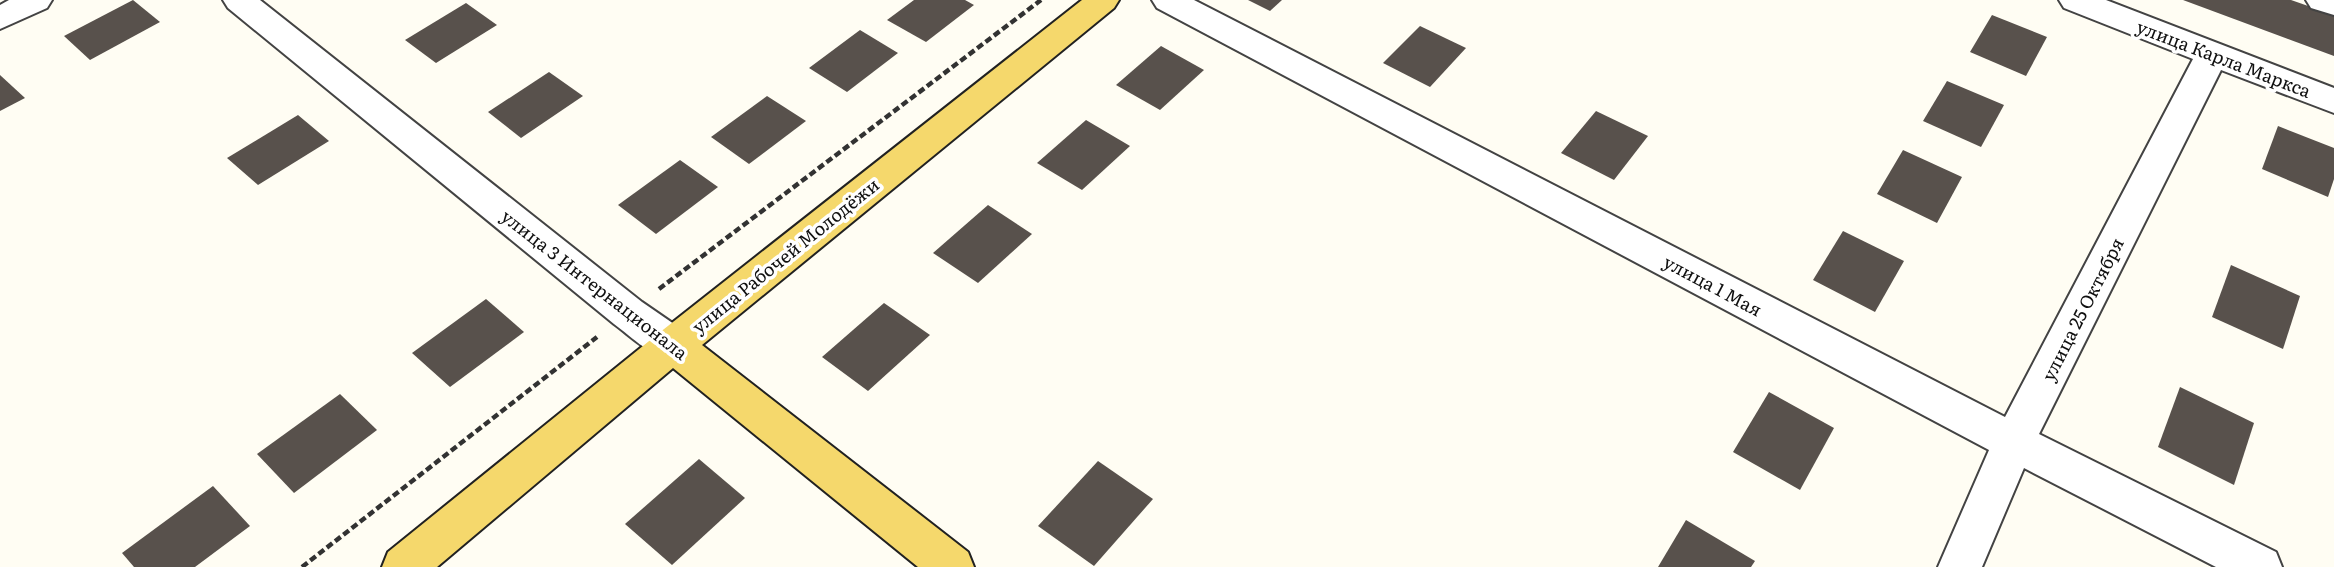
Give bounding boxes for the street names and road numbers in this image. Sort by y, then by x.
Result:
street label: улица Карла Маркса [2133,12,2315,104]
street label: улица Рабочей Молодёжи [686,171,884,339]
street label: улица 3 Интернационала [496,202,694,366]
street label: улица 25 Октября [2034,233,2130,385]
street label: улица 1 Мая [1659,248,1767,322]

